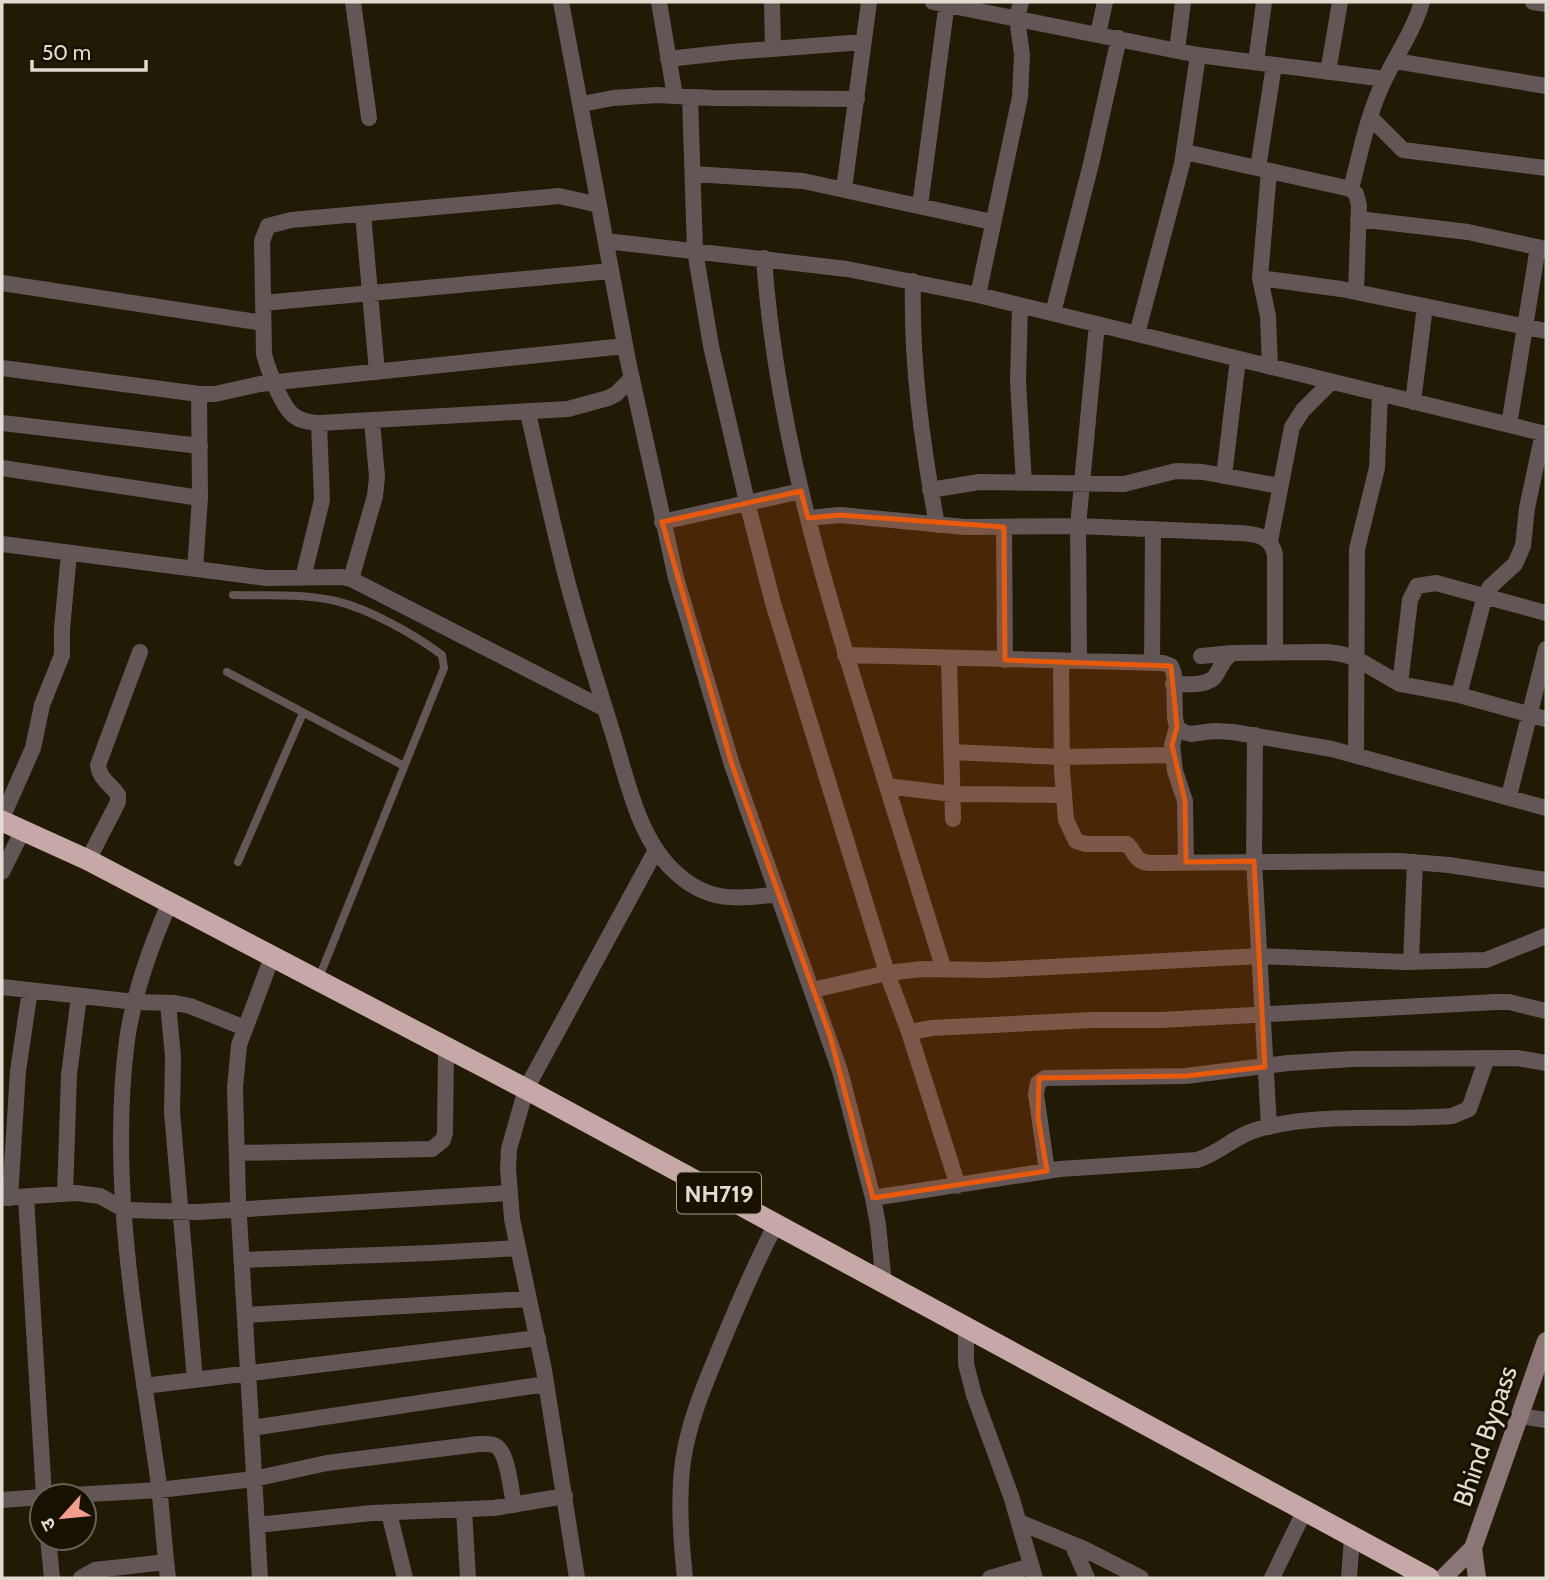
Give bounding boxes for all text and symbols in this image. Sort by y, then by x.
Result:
scale bar [32,28,145,72]
text: 50 m [42,40,91,65]
road number: NH719 [677,1172,761,1213]
street label: Bhind Bypass [1446,1361,1524,1510]
north arrow [28,1482,98,1552]
text: उ [35,1514,61,1535]

